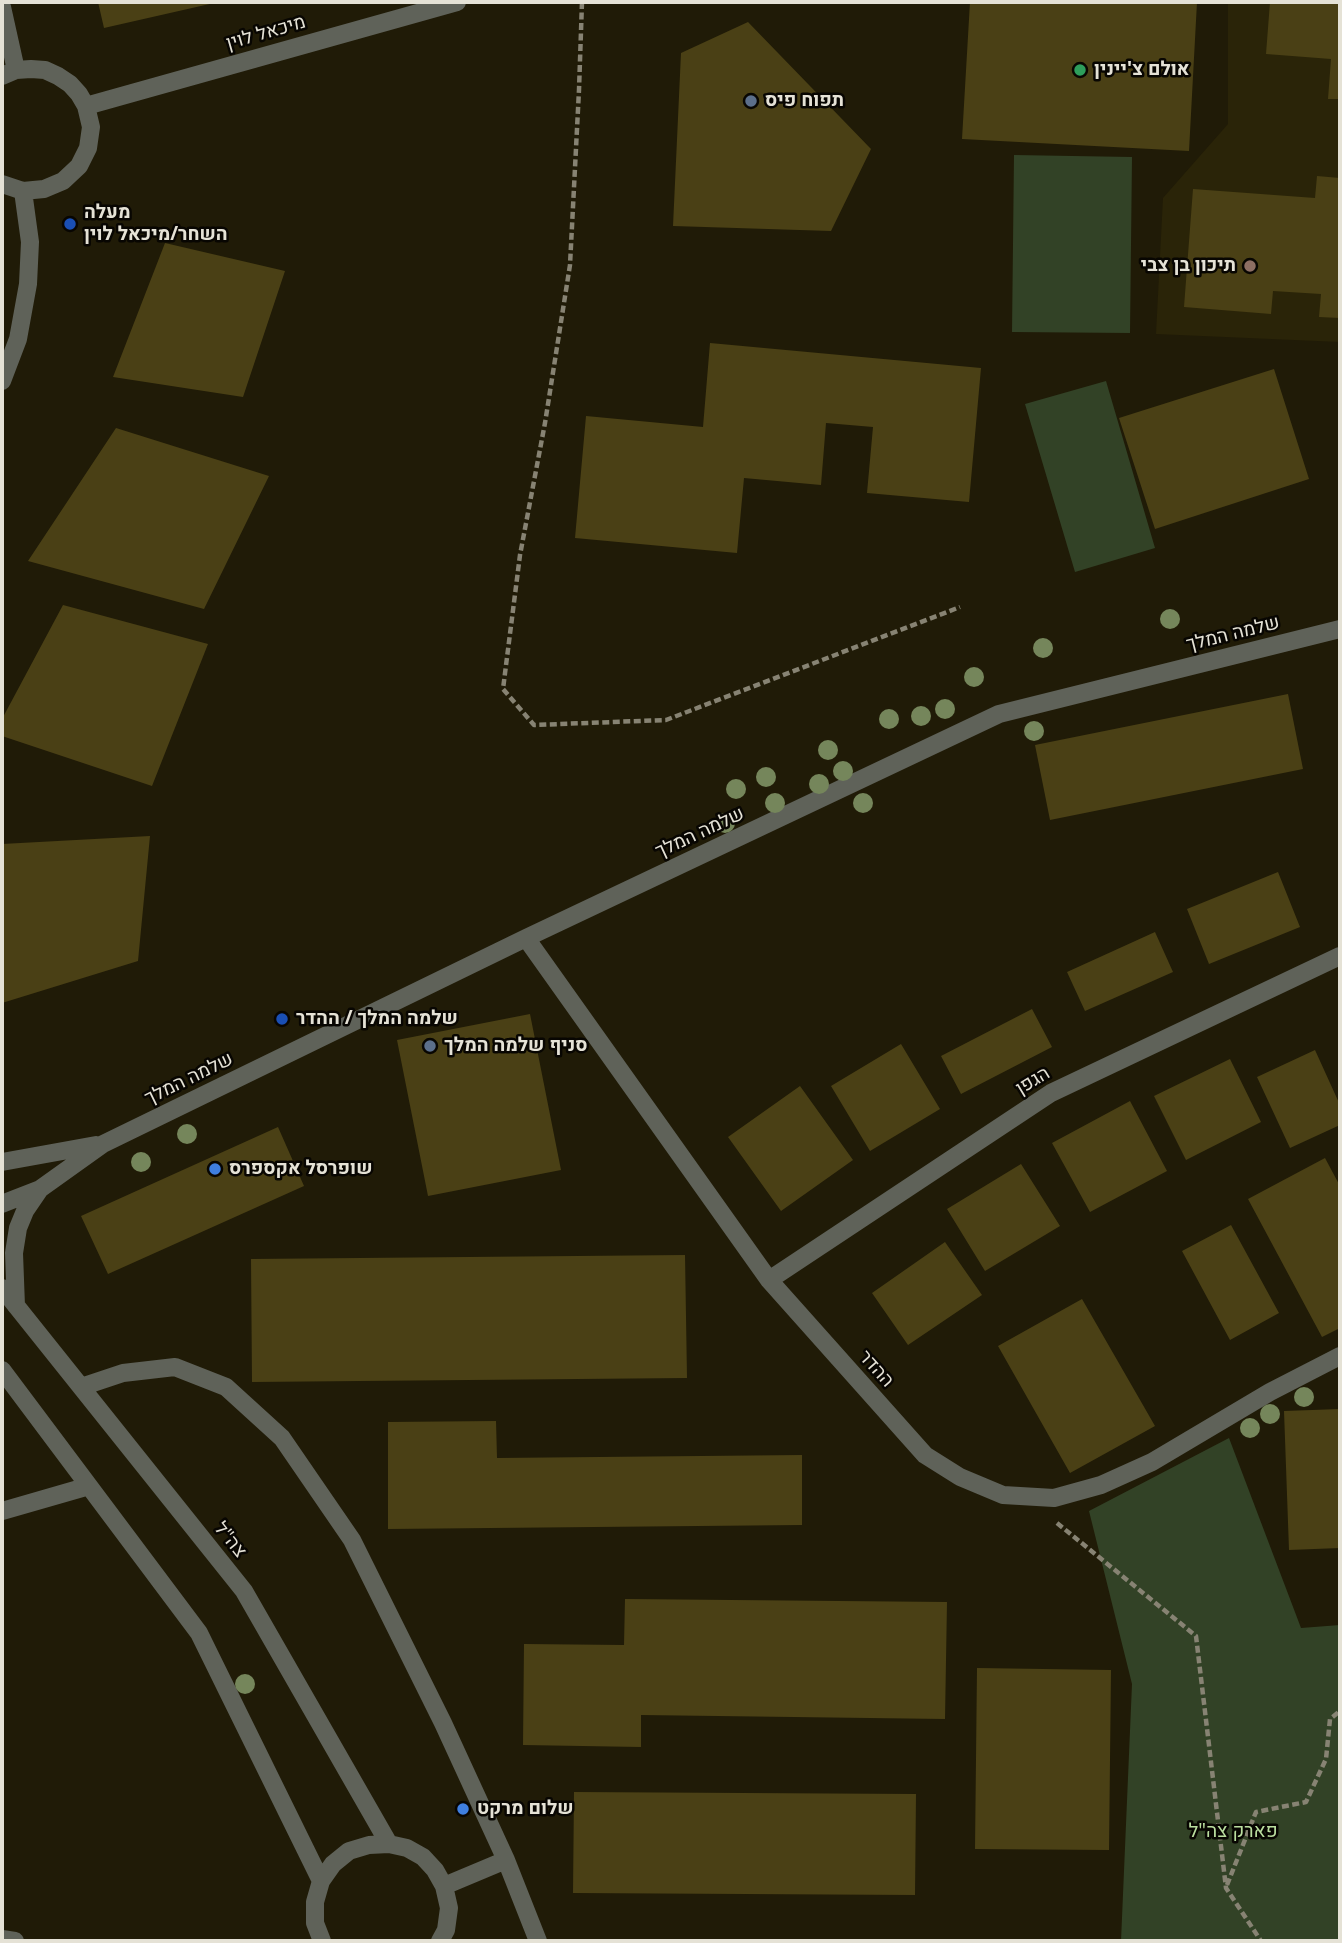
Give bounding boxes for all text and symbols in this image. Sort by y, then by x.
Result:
street label: מיכאל לוין [224,11,308,55]
place label: אולם צ'יינין [1094,59,1190,81]
marker: אולם צ'יינין [1072,62,1088,78]
place label: תפוח פיס [765,90,844,112]
marker: תפוח פיס [743,93,759,109]
place label: מעלה השחר/מיכאל לוין [84,202,228,246]
marker: מעלה השחר/מיכאל לוין [62,216,78,232]
place label: תיכון בן צבי [1141,255,1236,277]
marker: תיכון בן צבי [1242,258,1258,274]
street label: שלמה המלך [1184,611,1282,657]
street label: שלמה המלך [652,803,748,863]
place label: שלמה המלך / ההדר [296,1008,458,1030]
marker: שלמה המלך / ההדר [274,1011,290,1027]
place label: סניף שלמה המלך [444,1035,588,1057]
marker: סניף שלמה המלך [422,1038,438,1054]
street label: שלמה המלך [141,1048,237,1110]
street label: הגפן [1012,1062,1054,1100]
place label: שופרסל אקספרס [229,1158,372,1180]
marker: שופרסל אקספרס [207,1161,223,1177]
street label: ההדר [854,1346,898,1392]
street label: צה"ל [209,1518,251,1562]
place label: שלום מרקט [477,1798,574,1820]
marker: שלום מרקט [455,1801,471,1817]
park label: פארק צה"ל [1188,1821,1278,1843]

